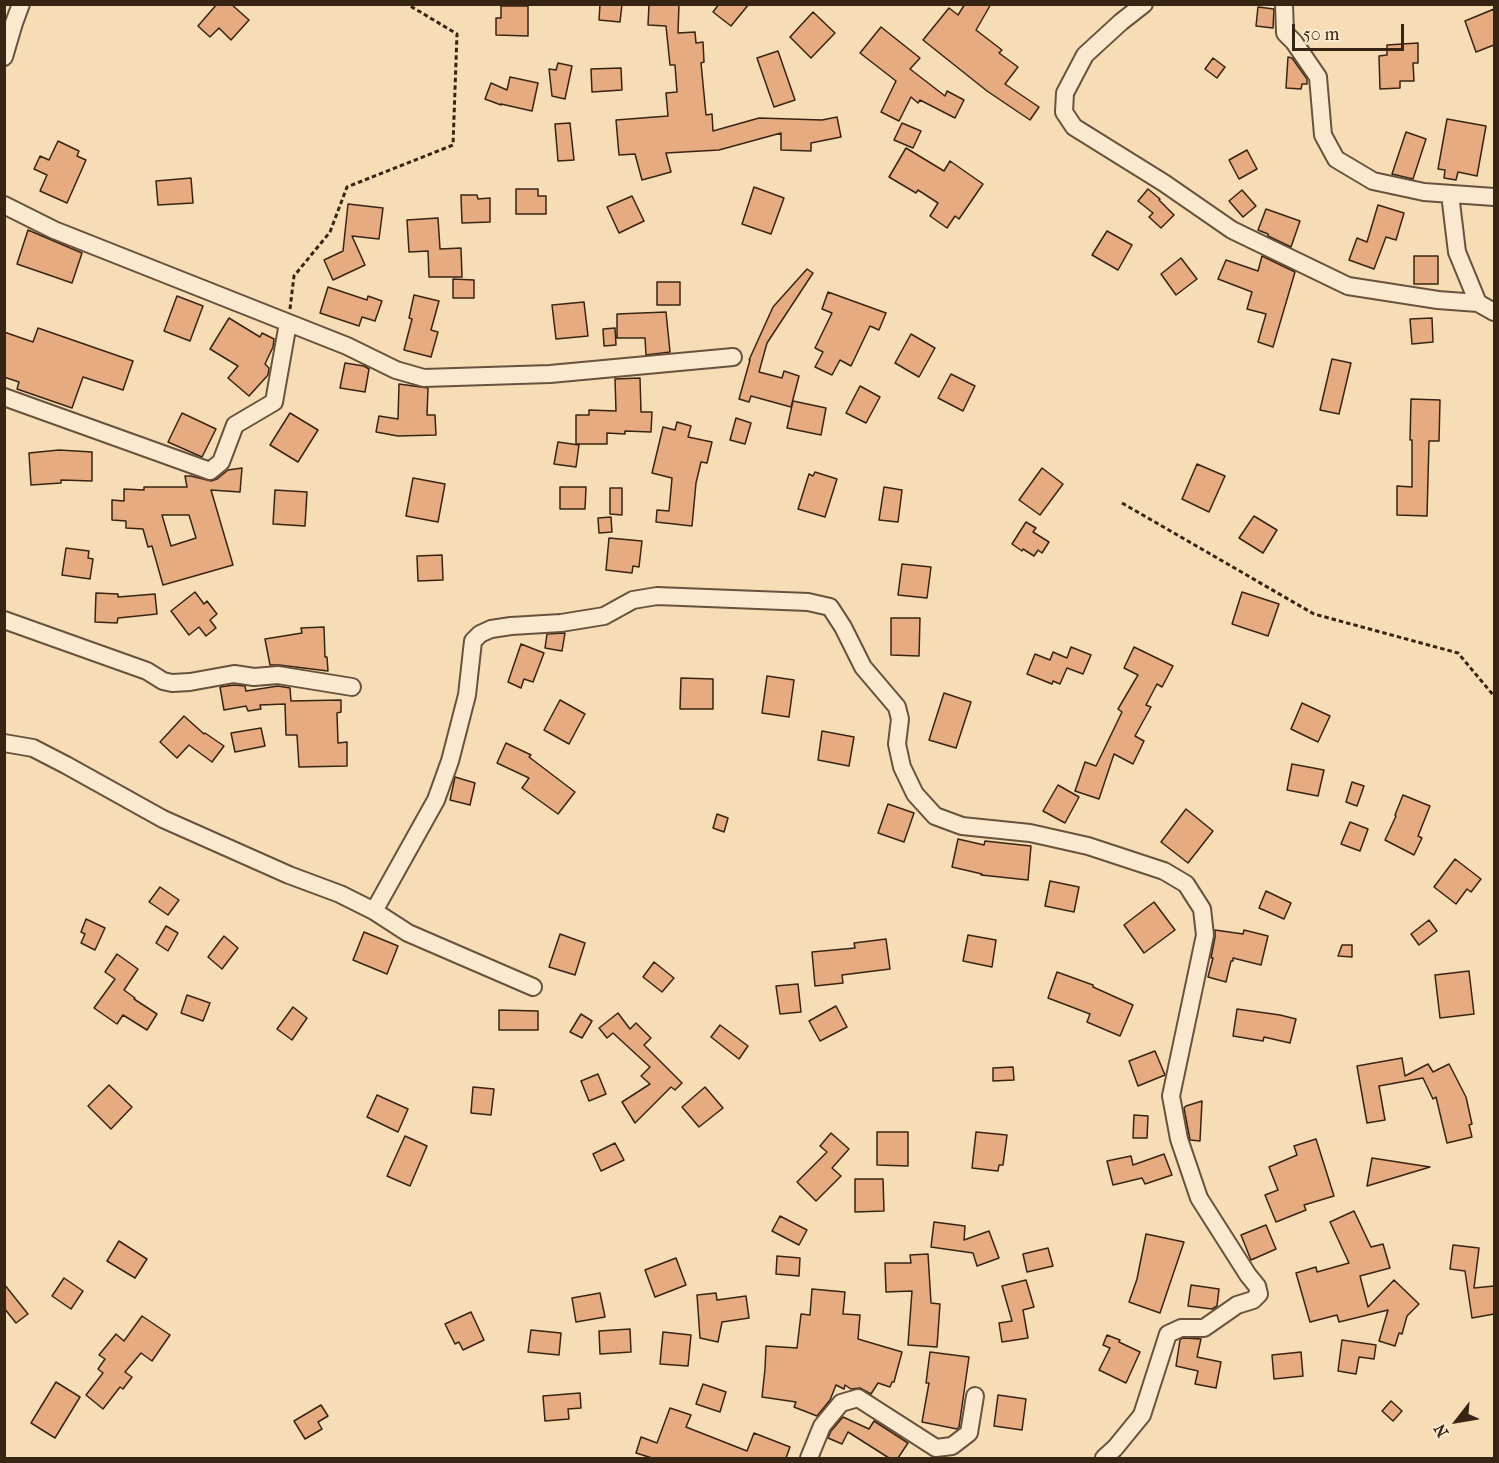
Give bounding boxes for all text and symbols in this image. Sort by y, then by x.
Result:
scale bar [1295,12,1408,50]
text: 50 m [1303,24,1339,45]
north arrow [1427,1391,1487,1451]
text: N [1430,1420,1452,1441]

